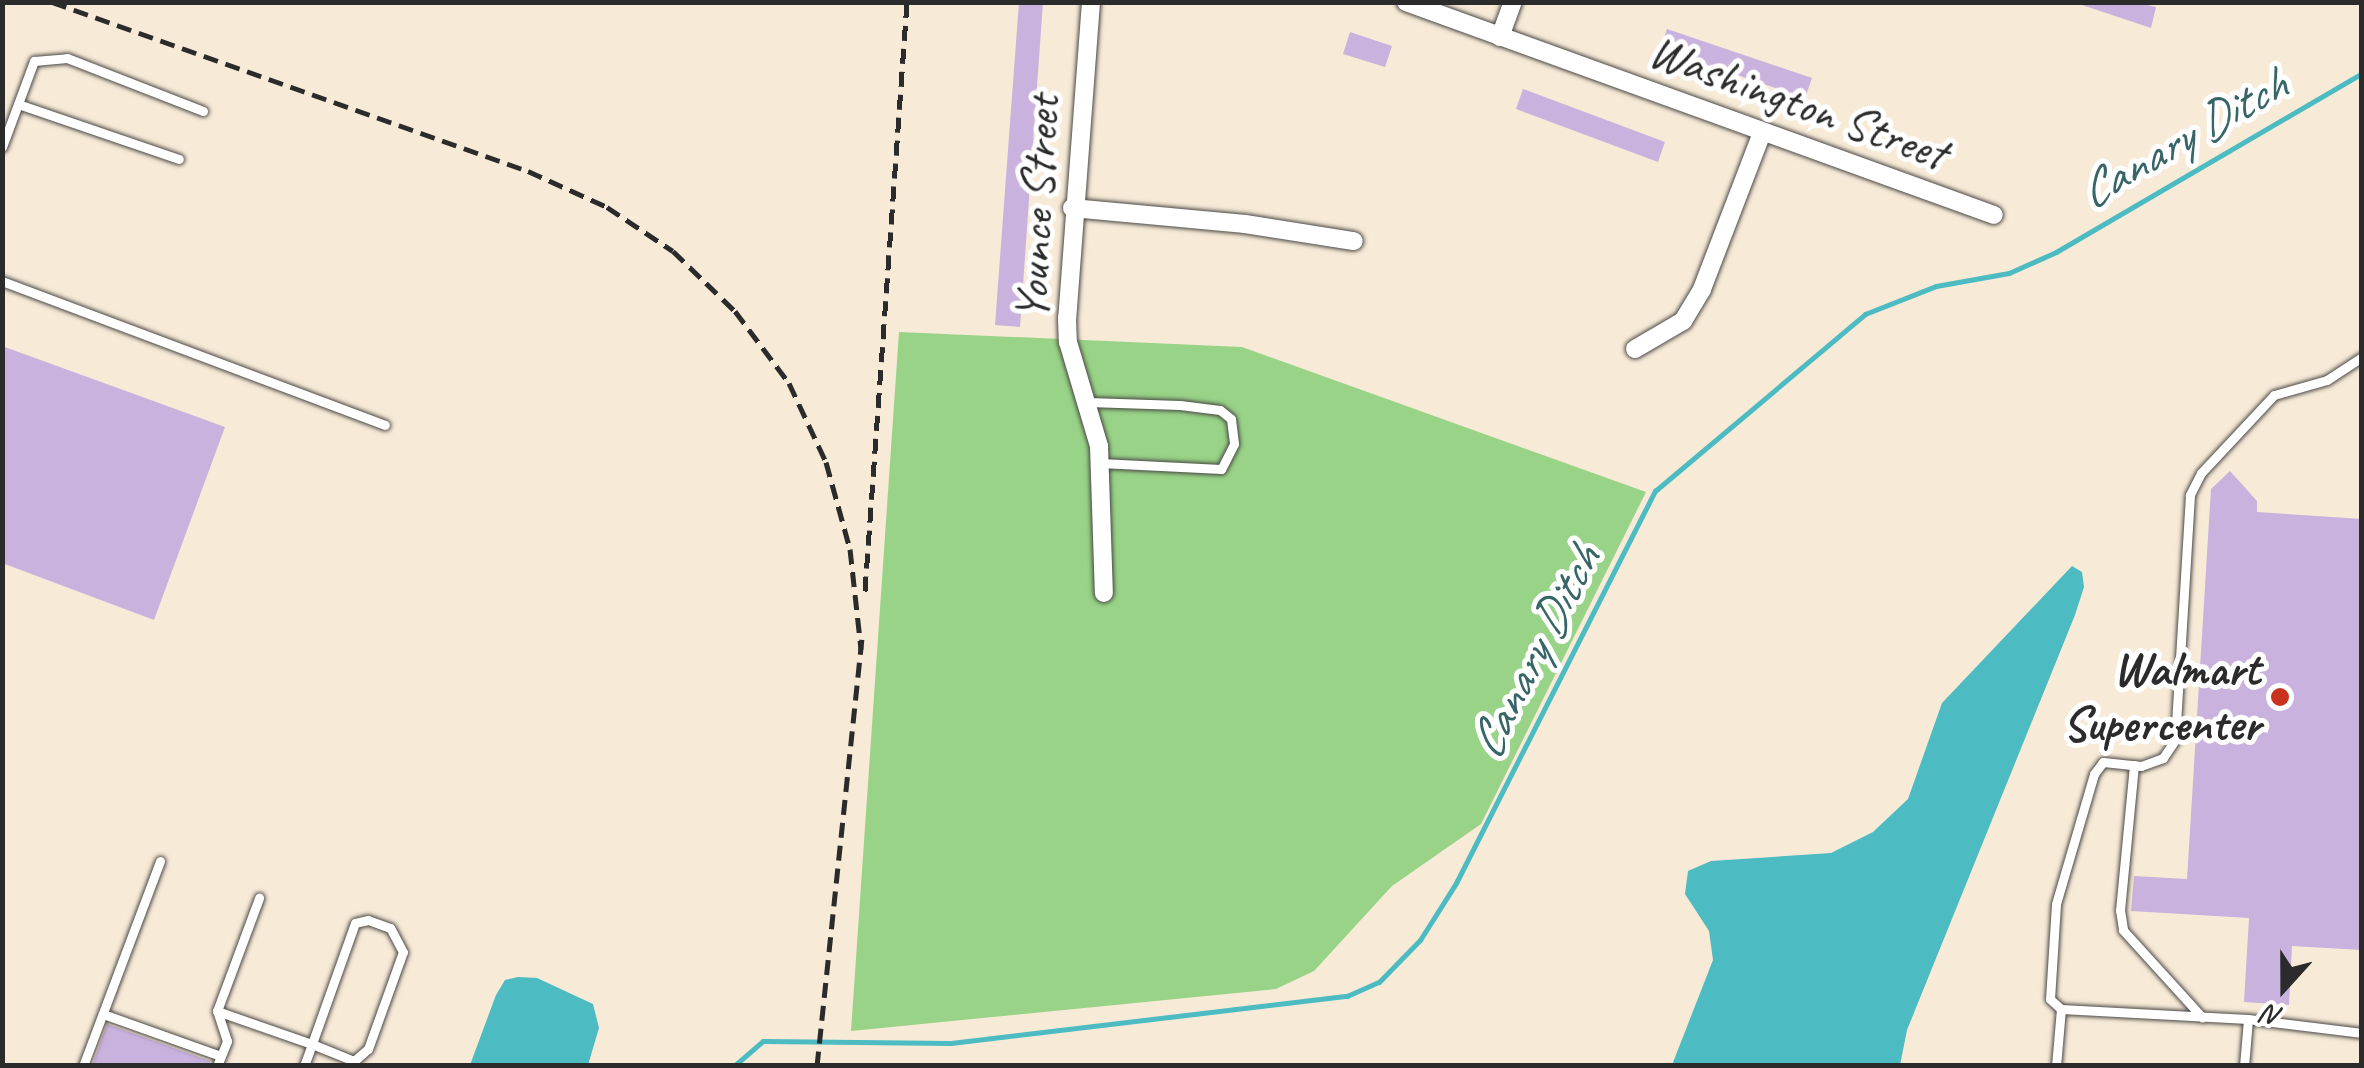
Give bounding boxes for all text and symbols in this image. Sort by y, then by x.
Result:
street label: Washington Street [1642,22,1954,182]
water label: Canary Ditch [2067,54,2297,222]
street label: Younce Street [1002,94,1072,322]
water label: Canary Ditch [1455,535,1613,769]
place label: Walmart Supercenter [2062,640,2260,753]
marker: Walmart Supercenter [2269,686,2291,708]
north arrow [2234,938,2334,1038]
text: N [2259,997,2287,1036]

